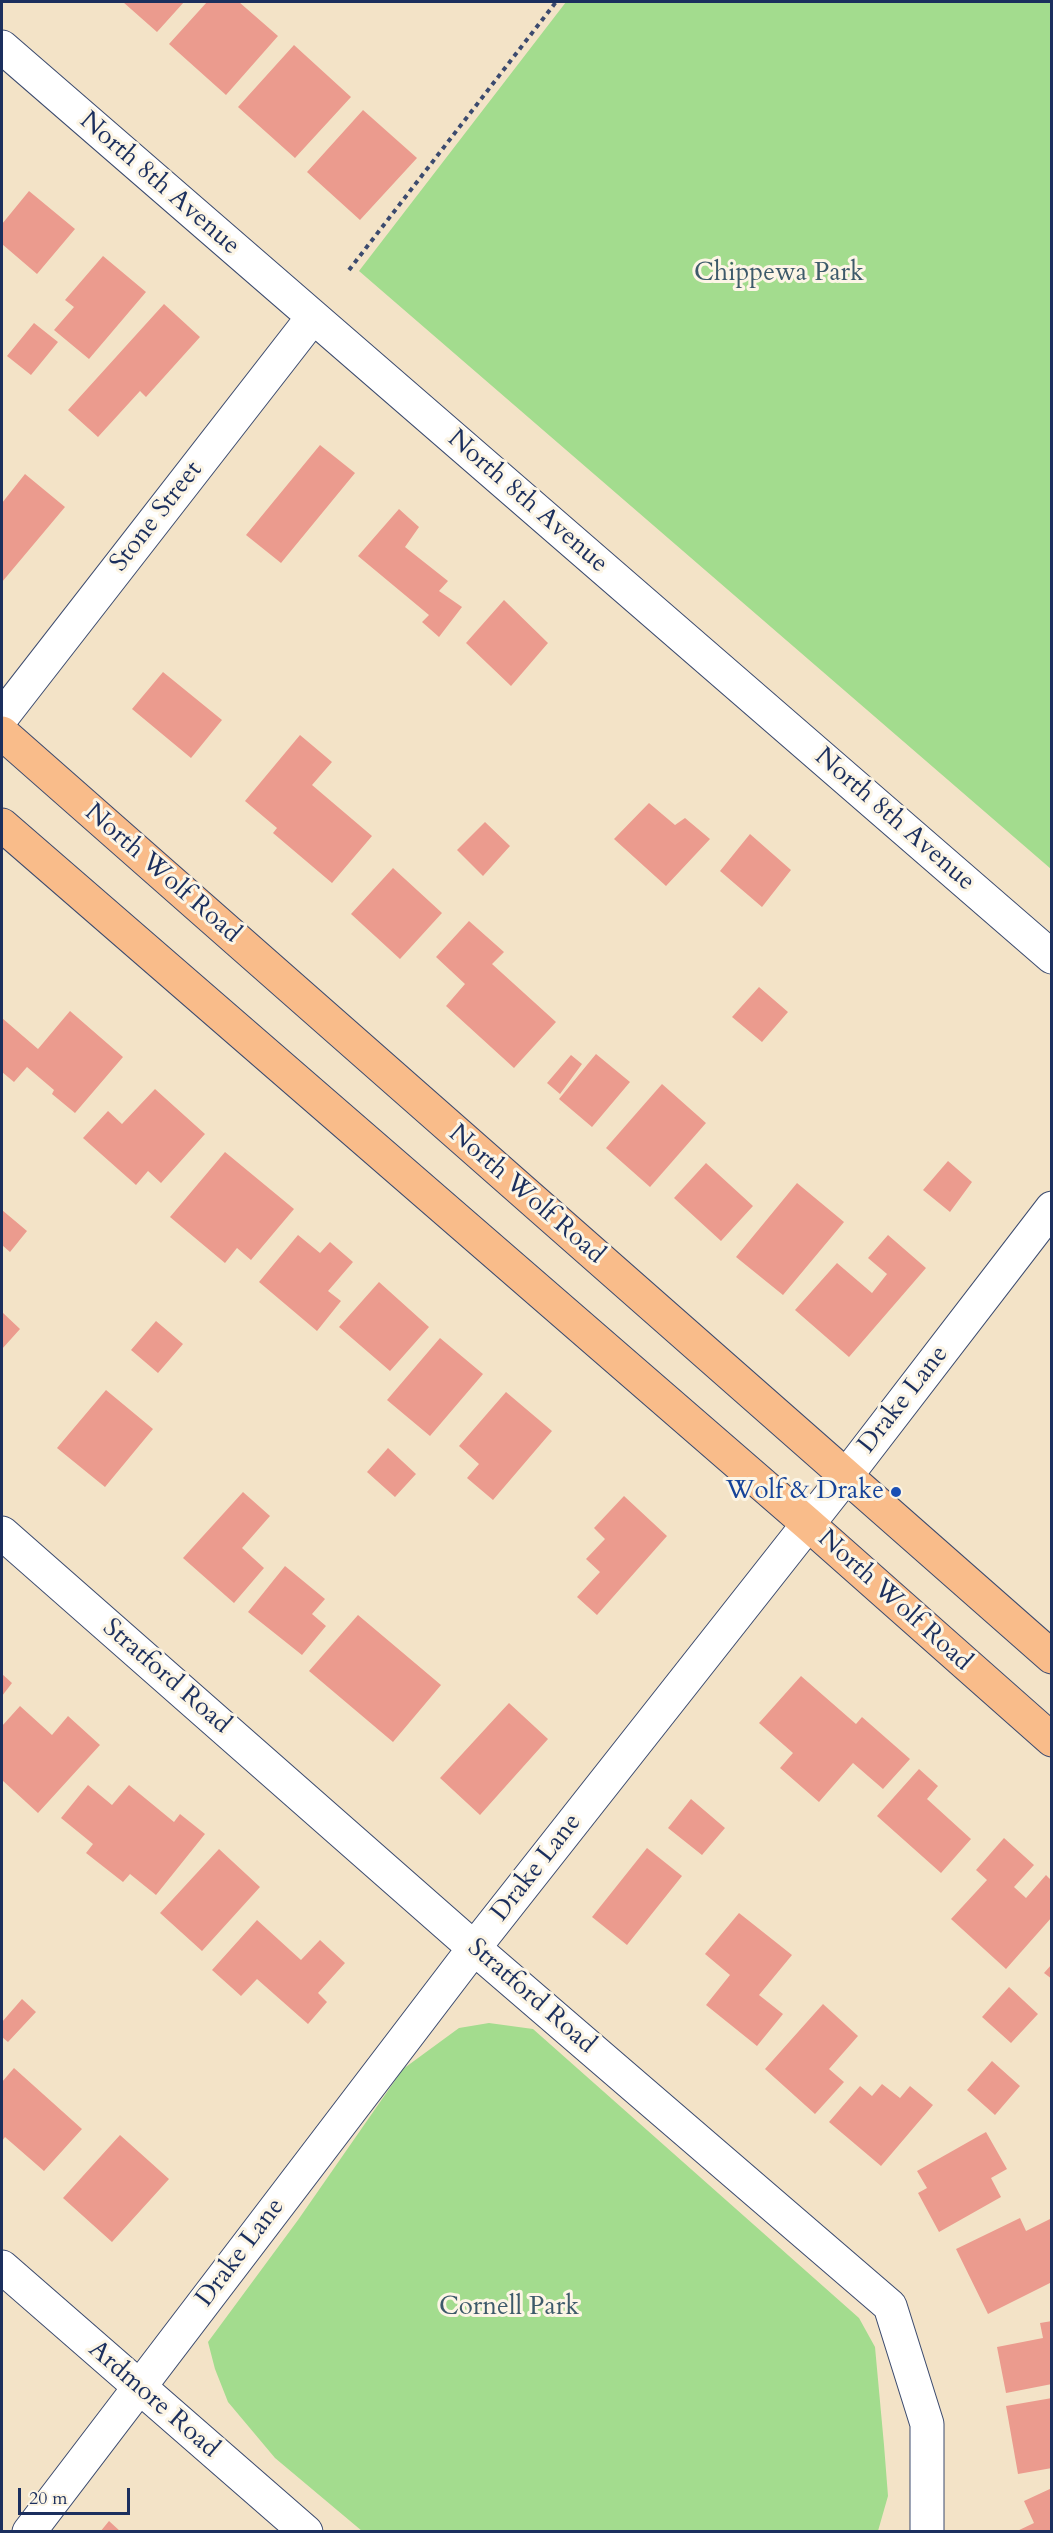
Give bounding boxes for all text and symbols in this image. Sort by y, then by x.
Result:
street label: North 8th Avenue [72,106,246,262]
park label: Chippewa Park [694,258,864,290]
street label: North 8th Avenue [440,424,614,580]
street label: Stone Street [104,456,210,578]
street label: North 8th Avenue [807,742,981,898]
street label: North Wolf Road [78,798,246,950]
street label: North Wolf Road [442,1119,610,1271]
street label: Drake Lane [852,1340,956,1460]
place label: Wolf & Drake [726,1476,884,1508]
marker: Wolf & Drake [889,1485,903,1499]
street label: North Wolf Road [811,1524,977,1678]
street label: Stratford Road [96,1613,236,1741]
street label: Drake Lane [485,1808,589,1928]
street label: Stratford Road [461,1933,601,2061]
street label: Drake Lane [190,2192,292,2314]
park label: Cornell Park [439,2292,579,2324]
street label: Ardmore Road [81,2335,225,2465]
scale bar [21,2476,134,2514]
text: 20 m [29,2486,68,2511]

